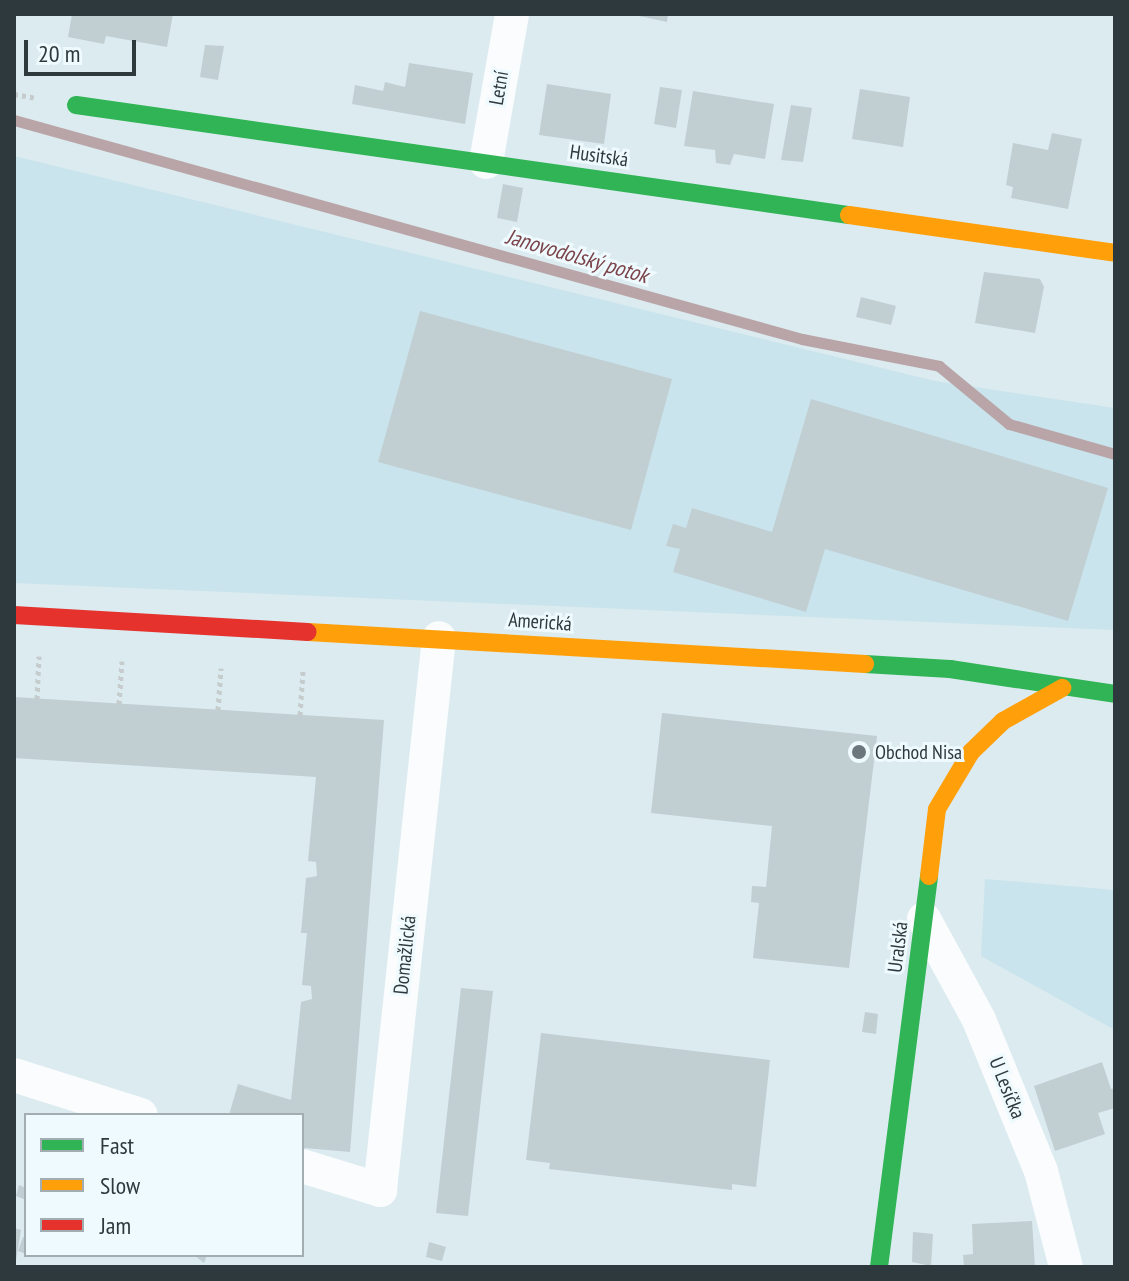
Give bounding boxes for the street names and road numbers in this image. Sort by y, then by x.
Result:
street label: Letní [484,69,514,107]
street label: Husitská [568,140,630,172]
street label: Americká [508,608,572,636]
street label: Domažlická [389,914,421,996]
street label: Uralská [883,920,913,974]
street label: U Lesíčka [984,1054,1030,1122]

